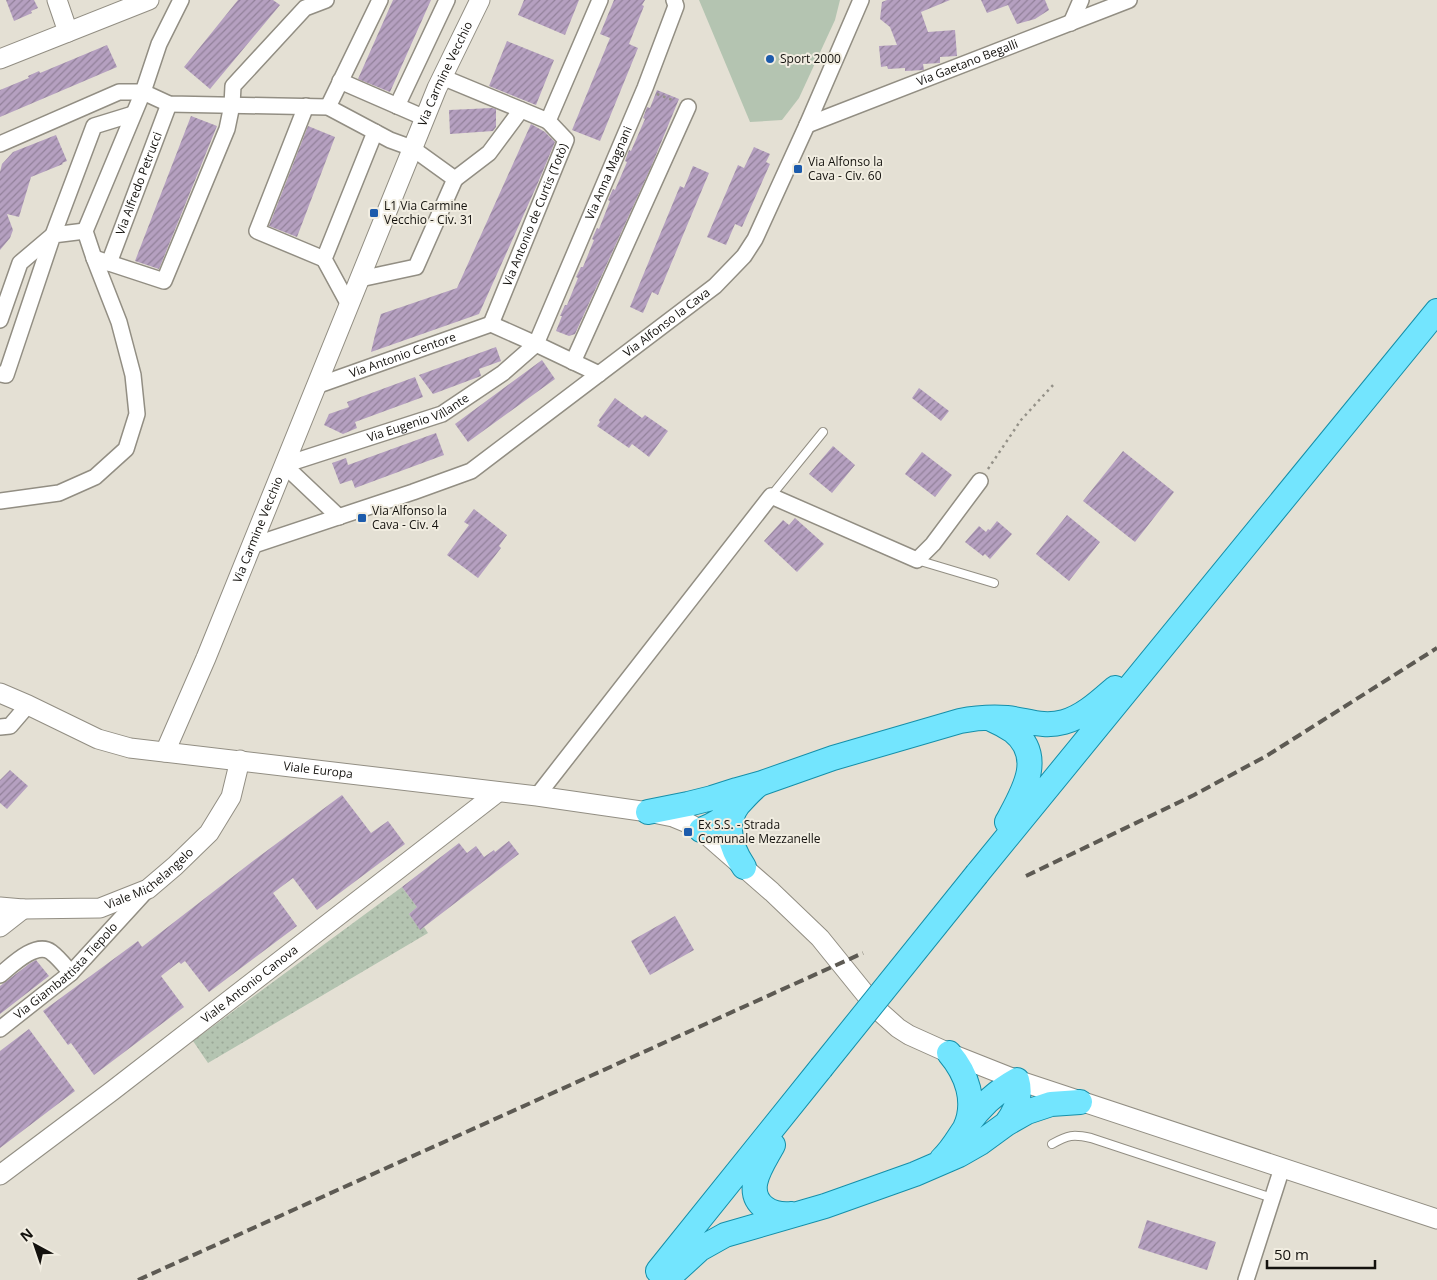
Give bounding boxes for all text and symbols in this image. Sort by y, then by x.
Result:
street label: Via Carmine Vecchio [414,18,476,128]
street label: Via Gaetano Begalli [914,35,1020,90]
place label: Sport 2000 [780,50,841,67]
marker: Sport 2000 [764,53,776,65]
street label: Via Anna Magnani [581,123,636,222]
street label: Via Alfredo Petrucci [111,129,166,237]
street label: Via Antonio de Curtis (Totò) [498,140,572,288]
place label: Via Alfonso la Cava - Civ. 60 [808,153,883,184]
marker: Via Alfonso la Cava - Civ. 60 [792,163,804,175]
place label: L1 Via Carmine Vecchio - Civ. 31 [384,197,474,228]
marker: L1 Via Carmine Vecchio - Civ. 31 [368,207,380,219]
street label: Via Alfonso la Cava [619,284,713,361]
street label: Via Antonio Centore [347,328,458,382]
street label: Via Eugenio Villante [365,389,472,446]
street label: Via Carmine Vecchio [228,474,287,585]
place label: Via Alfonso la Cava - Civ. 4 [372,502,447,533]
marker: Via Alfonso la Cava - Civ. 4 [356,512,368,524]
street label: Viale Europa [283,757,354,782]
place label: Ex S.S. - Strada Comunale Mezzanelle [698,816,821,847]
marker: Ex S.S. - Strada Comunale Mezzanelle [682,826,694,838]
street label: Viale Michelangelo [102,844,197,913]
street label: Via Giambattista Tiepolo [10,918,121,1023]
street label: Viale Antonio Canova [197,941,301,1027]
north arrow [10,1220,60,1270]
text: N [16,1224,37,1246]
scale bar [1267,1238,1374,1270]
text: 50 m [1274,1244,1309,1264]

